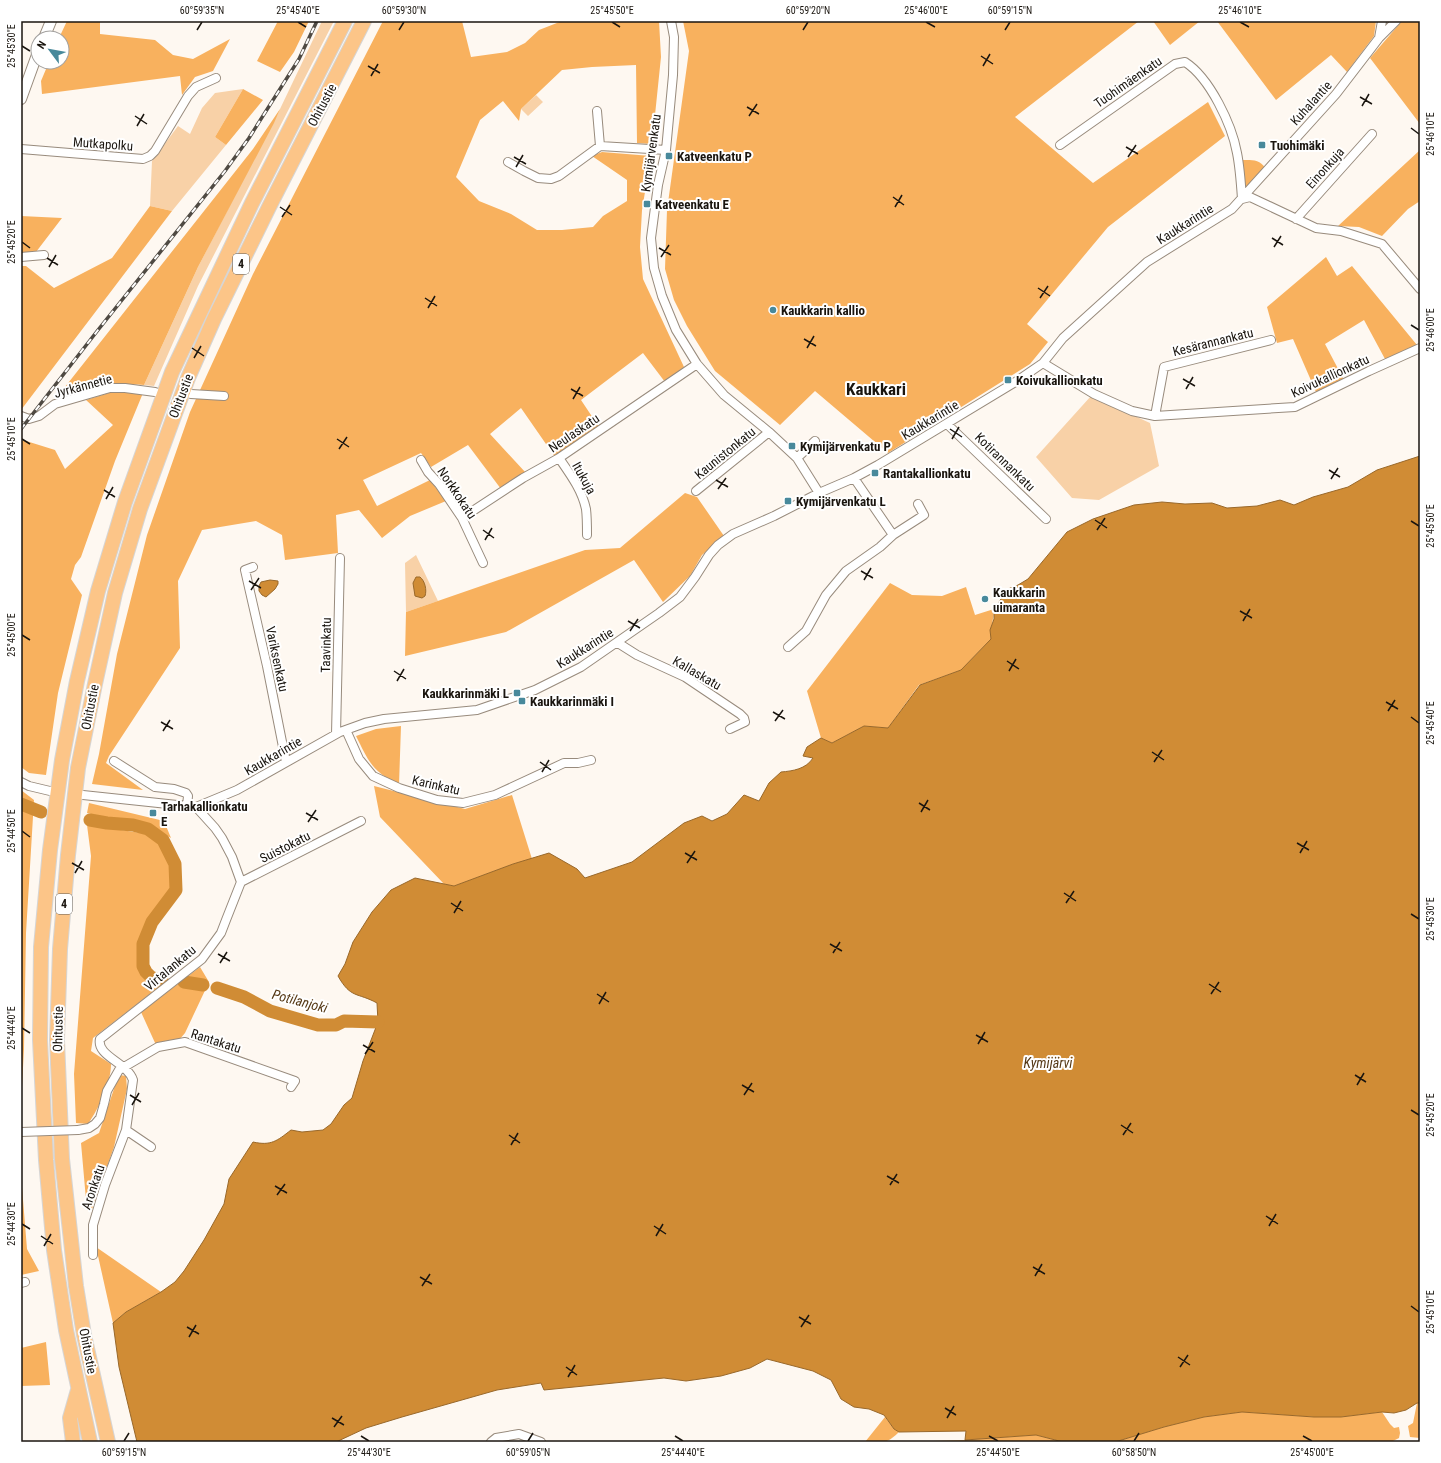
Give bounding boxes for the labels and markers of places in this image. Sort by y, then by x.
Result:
place label: Tuohimäki [1270,138,1324,153]
marker: Tuohimäki [1257,140,1267,150]
place label: Katveenkatu P [677,149,752,164]
marker: Katveenkatu P [664,151,674,161]
place label: Katveenkatu E [655,197,730,212]
marker: Katveenkatu E [642,199,652,209]
place label: Kaukkarin kallio [781,303,865,318]
marker: Kaukkarin kallio [768,305,778,315]
place label: Koivukallionkatu [1016,373,1103,388]
marker: Koivukallionkatu [1003,375,1013,385]
place label: Kymijärvenkatu P [800,439,891,454]
marker: Kymijärvenkatu P [787,441,797,451]
place label: Rantakallionkatu [883,466,971,481]
marker: Rantakallionkatu [870,468,880,478]
place label: Kymijärvenkatu L [796,494,886,509]
marker: Kymijärvenkatu L [783,496,793,506]
place label: Kaukkarin uimaranta [993,585,1045,615]
marker: Kaukkarin uimaranta [980,594,990,604]
place label: Kaukkarinmäki L [422,686,509,701]
marker: Kaukkarinmäki L [512,688,522,698]
place label: Kaukkarinmäki I [530,694,614,709]
marker: Kaukkarinmäki I [517,696,527,706]
place label: Tarhakallionkatu E [161,799,248,829]
marker: Tarhakallionkatu E [148,808,158,818]

